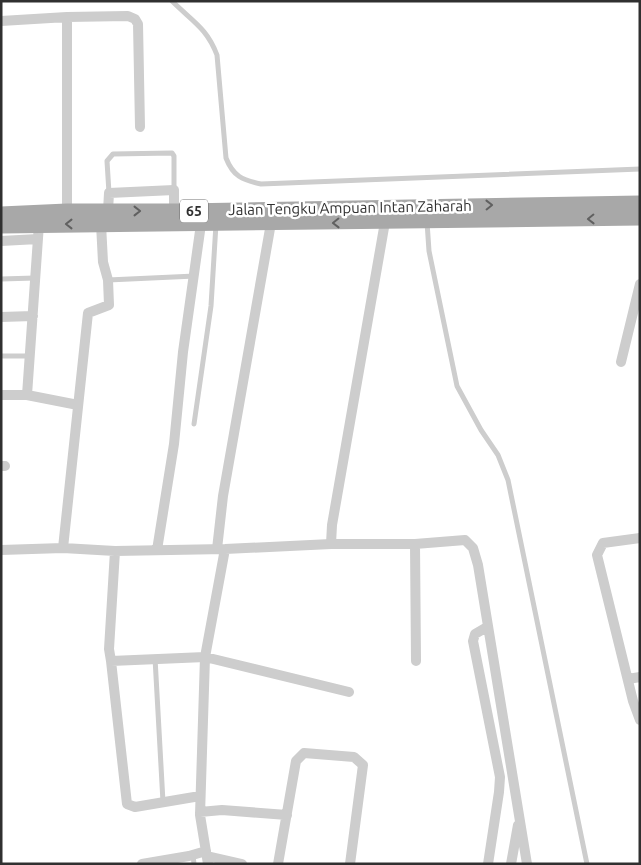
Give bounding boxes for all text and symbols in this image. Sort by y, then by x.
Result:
street label: Jalan Tengku Ampuan Intan Zaharah [228,197,472,218]
road number: 65 [180,200,208,222]
one-way arrow [486,200,493,210]
one-way arrow [134,206,142,216]
one-way arrow [587,213,595,224]
one-way arrow [332,218,340,228]
one-way arrow [64,219,72,229]

